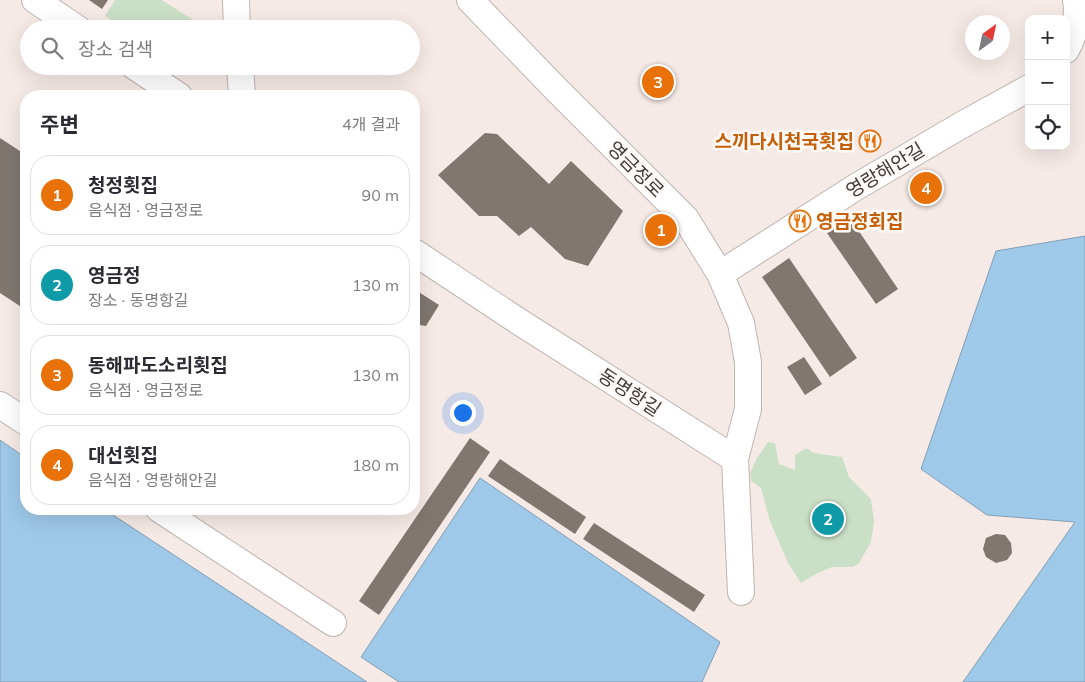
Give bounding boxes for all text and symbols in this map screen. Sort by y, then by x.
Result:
north arrow [965,15,1010,60]
map controls [1025,15,1070,150]
button: + [1025,15,1070,60]
search box [20,20,420,75]
icon: search [38,34,66,62]
text: 장소 검색 [78,37,153,61]
button: − [1025,60,1070,105]
pin: 3 [642,63,674,101]
button: locate [1025,105,1070,150]
text: 주변 [40,111,79,137]
text: 4개 결과 [342,114,400,134]
place label: 스끼다시천국횟집 [714,129,854,153]
restaurant icon: 스끼다시천국횟집 [858,129,882,153]
street label: 영금정로 [603,136,669,202]
street label: 영랑해안길 [841,137,929,203]
pin: 4 [910,169,942,207]
text: 청정횟집 [88,173,158,197]
text: 1 [52,185,62,205]
text: 90 m [362,185,399,205]
text: 음식점 · 영금정로 [88,200,203,220]
restaurant icon: 영금정회집 [788,209,812,233]
place label: 영금정회집 [816,209,903,233]
pin: 1 [645,211,677,249]
text: 영금정 [88,263,140,287]
text: 2 [52,275,62,295]
text: 130 m [352,275,399,295]
text: 장소 · 동명항길 [88,290,188,310]
text: 동해파도소리횟집 [88,353,228,377]
street label: 동명항길 [594,363,666,421]
text: 3 [52,365,62,385]
text: 130 m [352,365,399,385]
text: 음식점 · 영금정로 [88,380,203,400]
your location [450,400,476,426]
text: 대선횟집 [88,443,158,467]
text: 4 [52,455,62,475]
text: 180 m [352,455,399,475]
text: 음식점 · 영랑해안길 [88,470,218,490]
pin: 2 [812,500,844,538]

